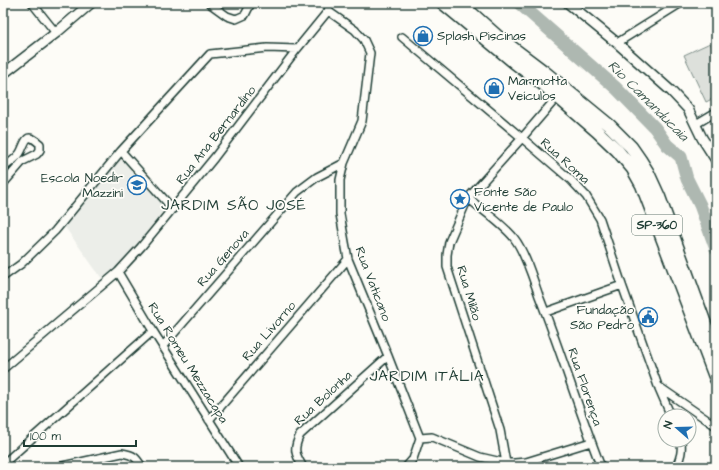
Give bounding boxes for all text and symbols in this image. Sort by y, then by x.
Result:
shop icon: Splash Piscinas [412,25,434,47]
place label: Splash Piscinas [437,27,527,45]
water label: Rio Camanducaia [603,56,694,147]
place label: Marmotta Veículos [508,72,567,105]
shop icon: Marmotta Veículos [483,77,505,99]
street label: Rua Ana Bernardino [172,81,261,188]
street label: Rua Roma [536,134,594,188]
place label: Escola Noedir Mazzini [41,169,123,202]
school or university icon: Escola Noedir Mazzini [126,174,148,196]
place label: Fonte São Vicente de Paulo [474,183,574,216]
place icon: Fonte São Vicente de Paulo [449,188,471,210]
district label: JARDIM SÃO JOSÉ [161,195,307,216]
road number: SP-360 [632,215,682,235]
street label: Rua Genova [193,225,253,291]
street label: Rua Vaticano [351,244,396,324]
street label: Rua Milão [452,263,486,323]
street label: Rua Livorno [238,297,300,365]
street label: Rua Romeu Mezzacapa [143,299,233,427]
place label: Fundação São Pedro [570,301,635,334]
public building icon: Fundação São Pedro [637,306,659,328]
street label: Rua Florença [563,345,607,429]
street label: Rua Bolonha [290,366,356,430]
district label: JARDIM ITÁLIA [369,366,485,387]
north arrow [657,408,697,448]
text: N [660,419,676,431]
scale bar [24,422,136,448]
text: 100 m [30,428,61,445]

